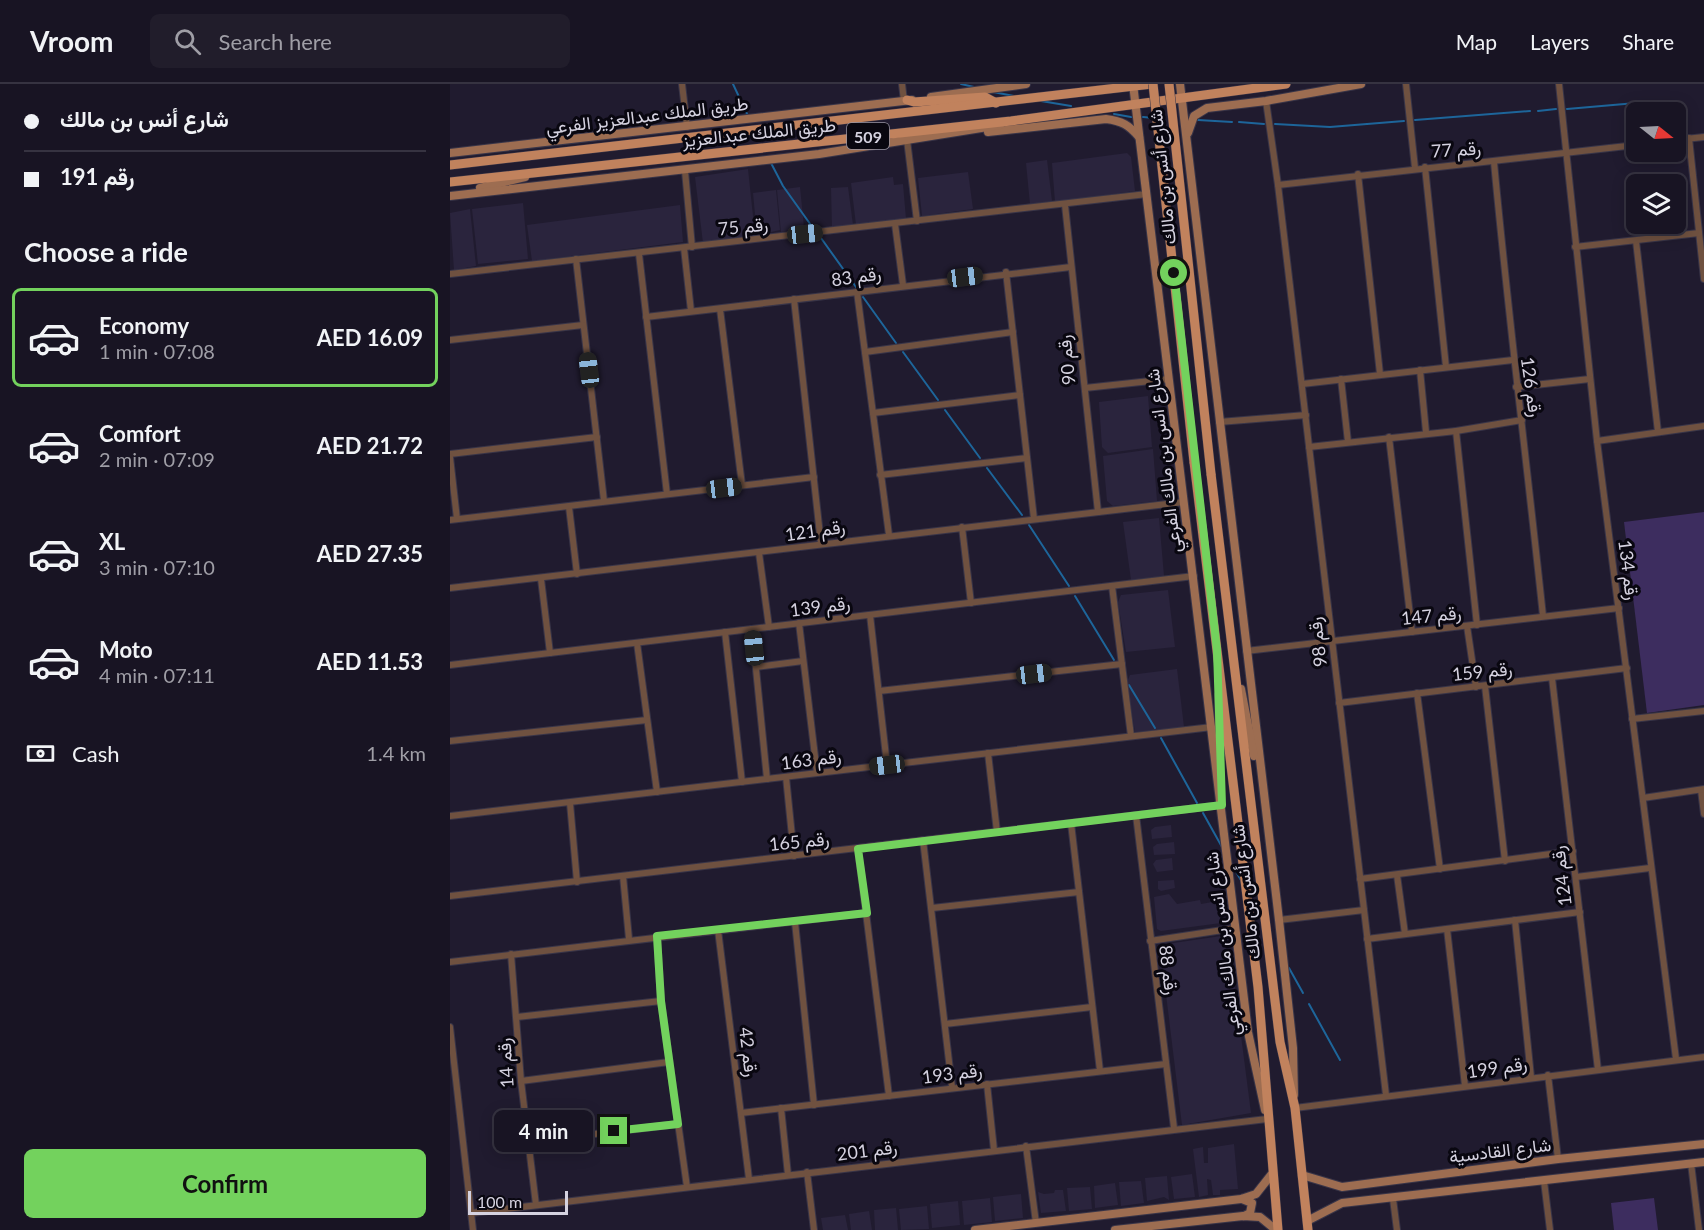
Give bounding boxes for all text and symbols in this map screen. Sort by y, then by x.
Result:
search box [150,14,570,68]
text: Vroom [30,24,114,58]
icon: search [171,25,204,58]
text: Search here [219,28,332,55]
text: Map [1456,29,1497,54]
text: Layers [1530,29,1589,54]
text: Share [1622,29,1674,54]
street label: طريق الملك عبدالعزيز الفرعي [545,92,750,143]
north arrow [1626,102,1686,162]
map controls [1626,102,1686,234]
text: شارع أنس بن مالك [60,105,229,132]
street label: شارع أنس بن مالك [1144,108,1182,246]
street label: طريق الملك عبدالعزيز [680,113,837,152]
road number: 509 [847,123,889,149]
street label: رقم 77 [1430,136,1482,164]
text: رقم 191 [60,163,135,190]
button: layers [1626,174,1686,234]
street label: رقم 75 [717,212,769,242]
car [786,223,824,245]
text: Choose a ride [24,235,188,268]
route start [1160,259,1187,286]
street label: رقم 83 [830,262,883,292]
car [946,266,984,288]
icon: car [27,311,81,365]
text: Economy [99,312,189,339]
text: AED 16.09 [317,324,423,351]
street label: رقم 90 [1052,334,1082,386]
text: 1 min · 07:08 [99,339,215,363]
car [578,351,600,389]
street label: رقم 126 [1515,356,1547,419]
street label: شارع انس بن مالك الفرعي [1141,367,1190,554]
icon: car [27,419,81,473]
text: Comfort [99,420,181,447]
text: AED 21.72 [317,432,423,459]
text: 2 min · 07:09 [99,447,215,471]
car [705,477,743,499]
street label: رقم 121 [784,515,847,547]
icon: car [27,527,81,581]
text: XL [99,528,125,555]
street label: رقم 134 [1612,539,1644,602]
text: AED 27.35 [317,540,423,567]
text: 3 min · 07:10 [99,555,215,579]
street label: رقم 139 [789,591,852,623]
street label: رقم 147 [1400,601,1462,631]
street label: رقم 98 [1303,616,1333,668]
car [743,629,765,667]
icon: car [27,635,81,689]
text: Moto [99,636,153,663]
text: AED 11.53 [317,648,423,675]
street label: رقم 159 [1451,657,1513,687]
text: 4 min · 07:11 [99,663,215,687]
car [1015,663,1053,685]
icon: cash [24,737,57,770]
text: Cash [72,740,119,767]
text: 1.4 km [366,741,426,765]
street label: رقم 163 [780,744,843,776]
car [868,754,906,776]
street label: شارع أنس بن مالك [1226,823,1266,961]
street label: رقم 165 [768,827,830,857]
street label: رقم 124 [1546,844,1578,907]
street label: شارع انس بن مالك الفرعي [1200,850,1249,1037]
street label: رقم 88 [1153,944,1183,996]
street label: رقم 42 [733,1026,763,1078]
street label: رقم 14 [492,1037,520,1089]
street label: رقم 199 [1466,1052,1529,1084]
street label: رقم 193 [921,1058,984,1090]
callout: 4 min [494,1110,593,1152]
route end [600,1117,627,1144]
text: 4 min [519,1119,568,1143]
street label: شارع القادسية [1448,1133,1552,1169]
street label: رقم 201 [836,1135,899,1167]
button: Confirm [24,1149,426,1218]
scale bar [468,1188,568,1216]
text: 100 m [477,1192,522,1211]

